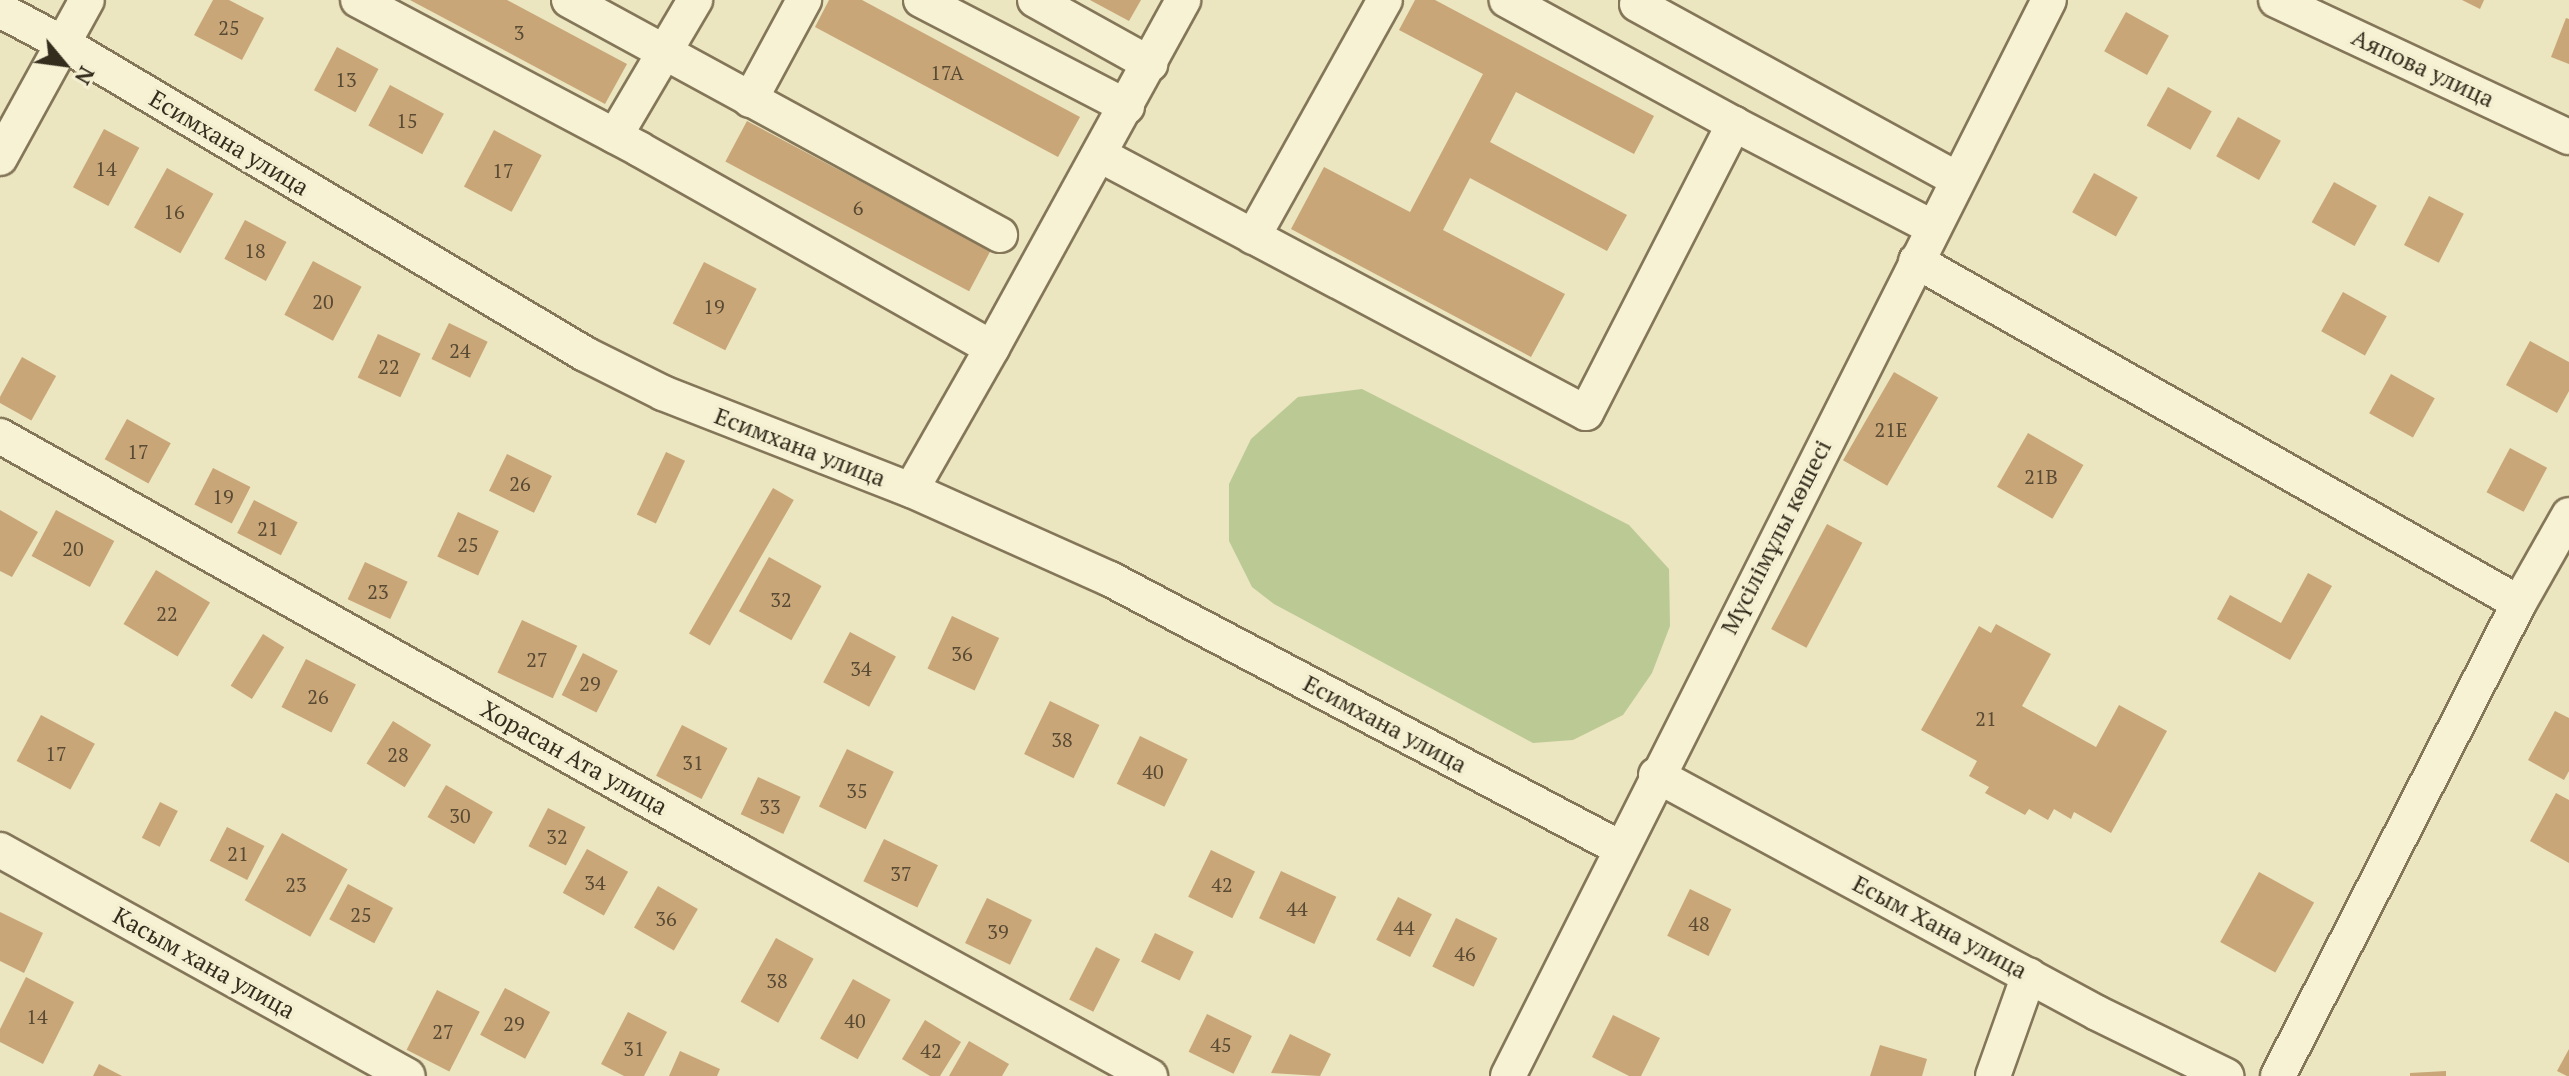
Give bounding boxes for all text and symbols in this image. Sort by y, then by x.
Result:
house number: 25 [218,15,240,39]
house number: 3 [514,20,524,44]
street label: Аяпова улица [2347,22,2499,114]
north arrow [24,24,104,104]
house number: 17А [930,60,964,84]
text: N [69,62,102,90]
house number: 13 [335,67,357,91]
street label: Есимхана улица [144,84,314,202]
house number: 15 [396,108,418,132]
house number: 14 [95,156,117,180]
house number: 17 [492,158,514,182]
house number: 6 [853,195,863,219]
house number: 16 [163,199,185,223]
house number: 18 [244,238,266,262]
house number: 20 [312,289,334,313]
house number: 19 [703,294,725,318]
house number: 24 [449,338,471,362]
house number: 22 [378,354,400,378]
street label: Есимхана улица [710,401,890,493]
house number: 21Е [1875,417,1907,441]
street label: Мүсілімұлы көшесі [1715,435,1837,639]
house number: 17 [127,439,149,463]
house number: 21В [2024,464,2058,488]
house number: 26 [509,471,531,495]
house number: 19 [212,484,234,508]
house number: 21 [257,516,279,540]
house number: 25 [457,532,479,556]
house number: 20 [62,536,84,560]
house number: 23 [367,579,389,603]
house number: 32 [770,587,792,611]
house number: 22 [156,601,178,625]
house number: 36 [951,641,973,665]
house number: 27 [526,647,548,671]
house number: 34 [850,656,872,680]
street label: Есимхана улица [1298,669,1472,779]
house number: 29 [579,671,601,695]
house number: 26 [307,684,329,708]
street label: Хорасан Ата улица [475,695,673,821]
house number: 21 [1975,706,1997,730]
house number: 38 [1051,727,1073,751]
house number: 17 [45,741,67,765]
house number: 28 [387,742,409,766]
house number: 31 [682,750,704,774]
house number: 40 [1142,759,1164,783]
house number: 35 [846,778,868,802]
house number: 33 [759,794,781,818]
house number: 30 [449,803,471,827]
house number: 32 [546,824,568,848]
house number: 21 [227,841,249,865]
house number: 37 [890,861,912,885]
street label: Есым Хана улица [1848,869,2032,985]
house number: 34 [584,870,606,894]
house number: 23 [285,872,307,896]
house number: 42 [1211,872,1233,896]
house number: 44 [1286,896,1308,920]
street label: Касым хана улица [108,901,300,1025]
house number: 25 [350,902,372,926]
house number: 36 [655,906,677,930]
house number: 48 [1688,911,1710,935]
house number: 44 [1393,915,1415,939]
house number: 39 [987,919,1009,943]
house number: 46 [1454,941,1476,965]
house number: 38 [766,968,788,992]
house number: 14 [26,1004,48,1028]
house number: 40 [844,1008,866,1032]
house number: 29 [503,1011,525,1035]
house number: 27 [432,1019,454,1043]
house number: 45 [1210,1032,1232,1056]
house number: 31 [623,1036,645,1060]
house number: 42 [920,1038,942,1062]

